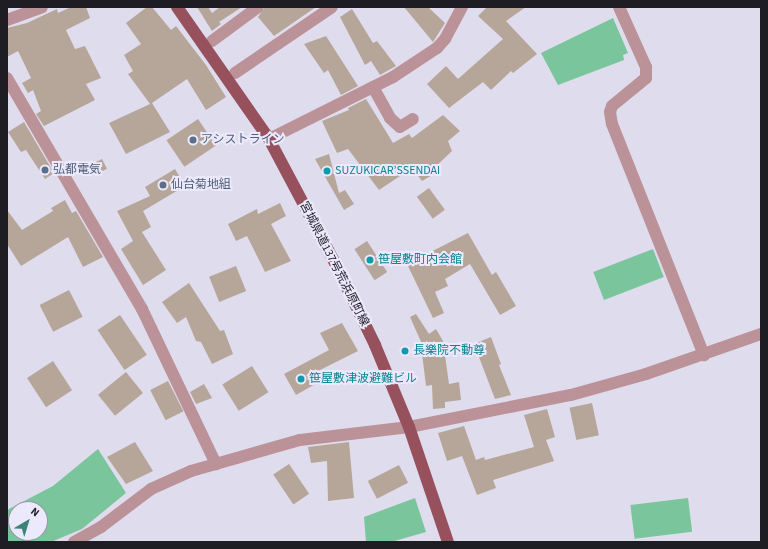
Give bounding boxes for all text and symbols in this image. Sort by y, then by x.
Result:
place label: アシストライン [201,133,285,147]
marker: アシストライン [188,135,198,145]
place label: 弘都電気 [53,163,101,177]
place label: SUZUKICAR’SSENDAI [335,164,440,178]
marker: 弘都電気 [40,165,50,175]
marker: SUZUKICAR’SSENDAI [322,166,332,176]
place label: 仙台菊地組 [171,178,231,192]
marker: 仙台菊地組 [158,180,168,190]
street label: 宮城県道137号荒浜原町線 [296,199,372,329]
place label: 笹屋敷町内会館 [378,253,462,267]
marker: 笹屋敷町内会館 [365,255,375,265]
place label: 長樂院不動尊 [413,344,485,358]
marker: 長樂院不動尊 [400,346,410,356]
place label: 笹屋敷津波避難ビル [309,372,417,386]
marker: 笹屋敷津波避難ビル [296,374,306,384]
north arrow [8,501,48,541]
text: N [28,504,43,520]

